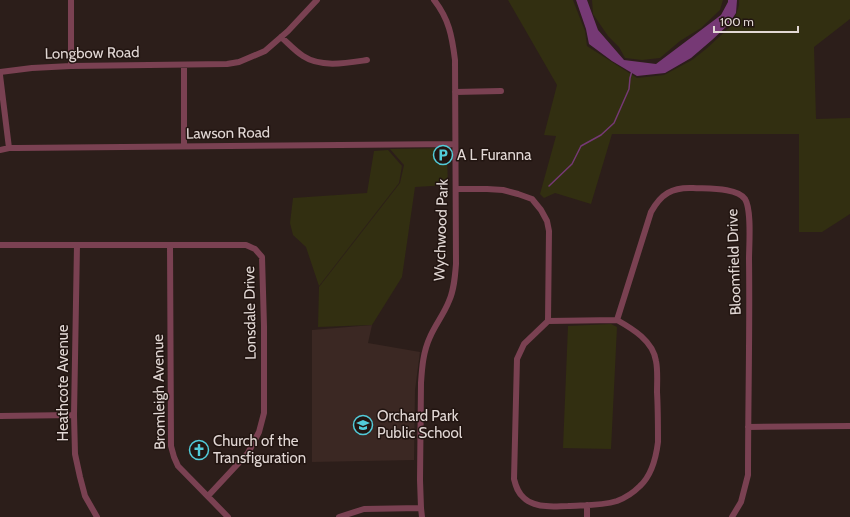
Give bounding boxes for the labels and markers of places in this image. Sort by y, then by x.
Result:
parking icon: A L Furanna [432,144,454,166]
place label: A L Furanna [457,146,532,164]
place label: Orchard Park Public School [377,407,463,442]
school or university icon: Orchard Park Public School [352,414,374,436]
place label: Church of the Transfiguration [213,432,306,467]
church icon: Church of the Transfiguration [188,439,210,461]

